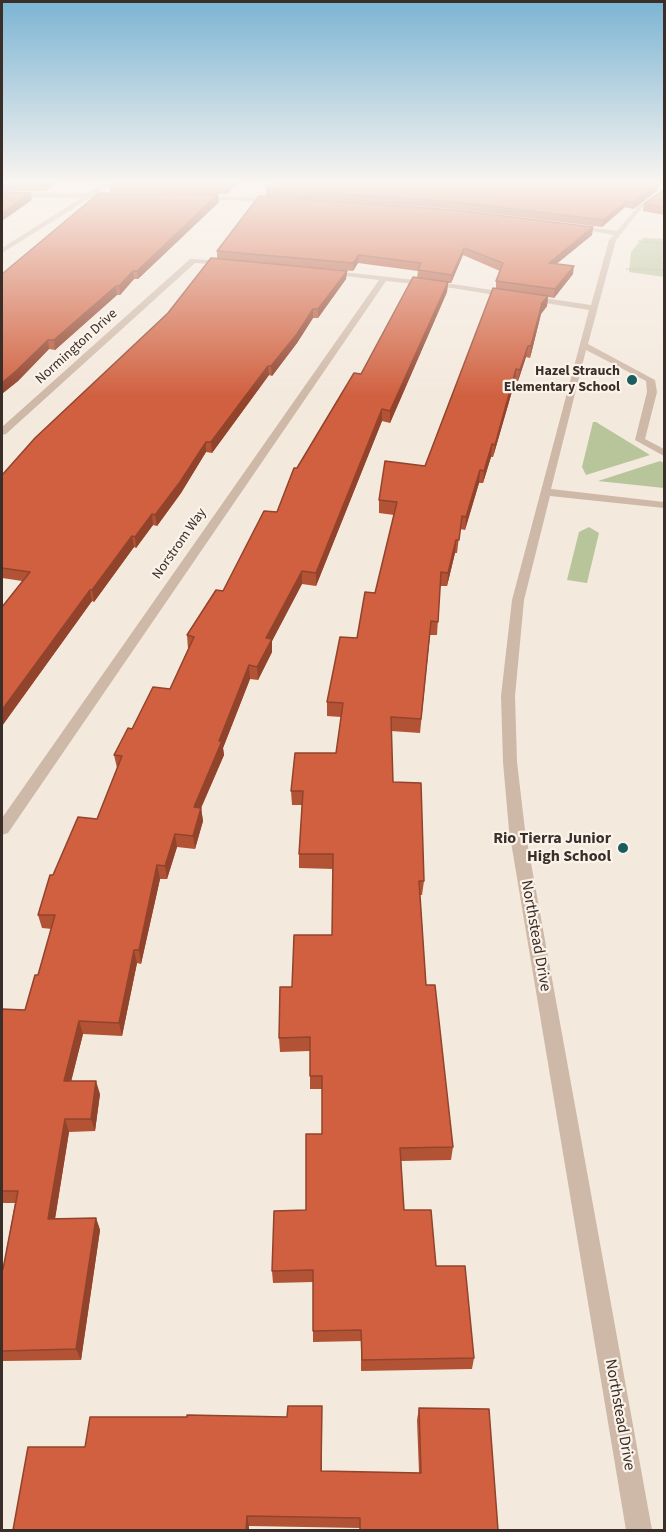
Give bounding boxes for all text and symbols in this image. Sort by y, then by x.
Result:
street label: Normington Drive [33,306,121,388]
place label: Hazel Strauch Elementary School [504,364,620,396]
marker: Hazel Strauch Elementary School [625,373,639,387]
street label: Norstrom Way [149,505,211,583]
place label: Rio Tierra Junior High School [493,829,611,867]
marker: Rio Tierra Junior High School [616,841,630,855]
street label: Northstead Drive [516,879,554,993]
street label: Northstead Drive [600,1358,638,1472]

